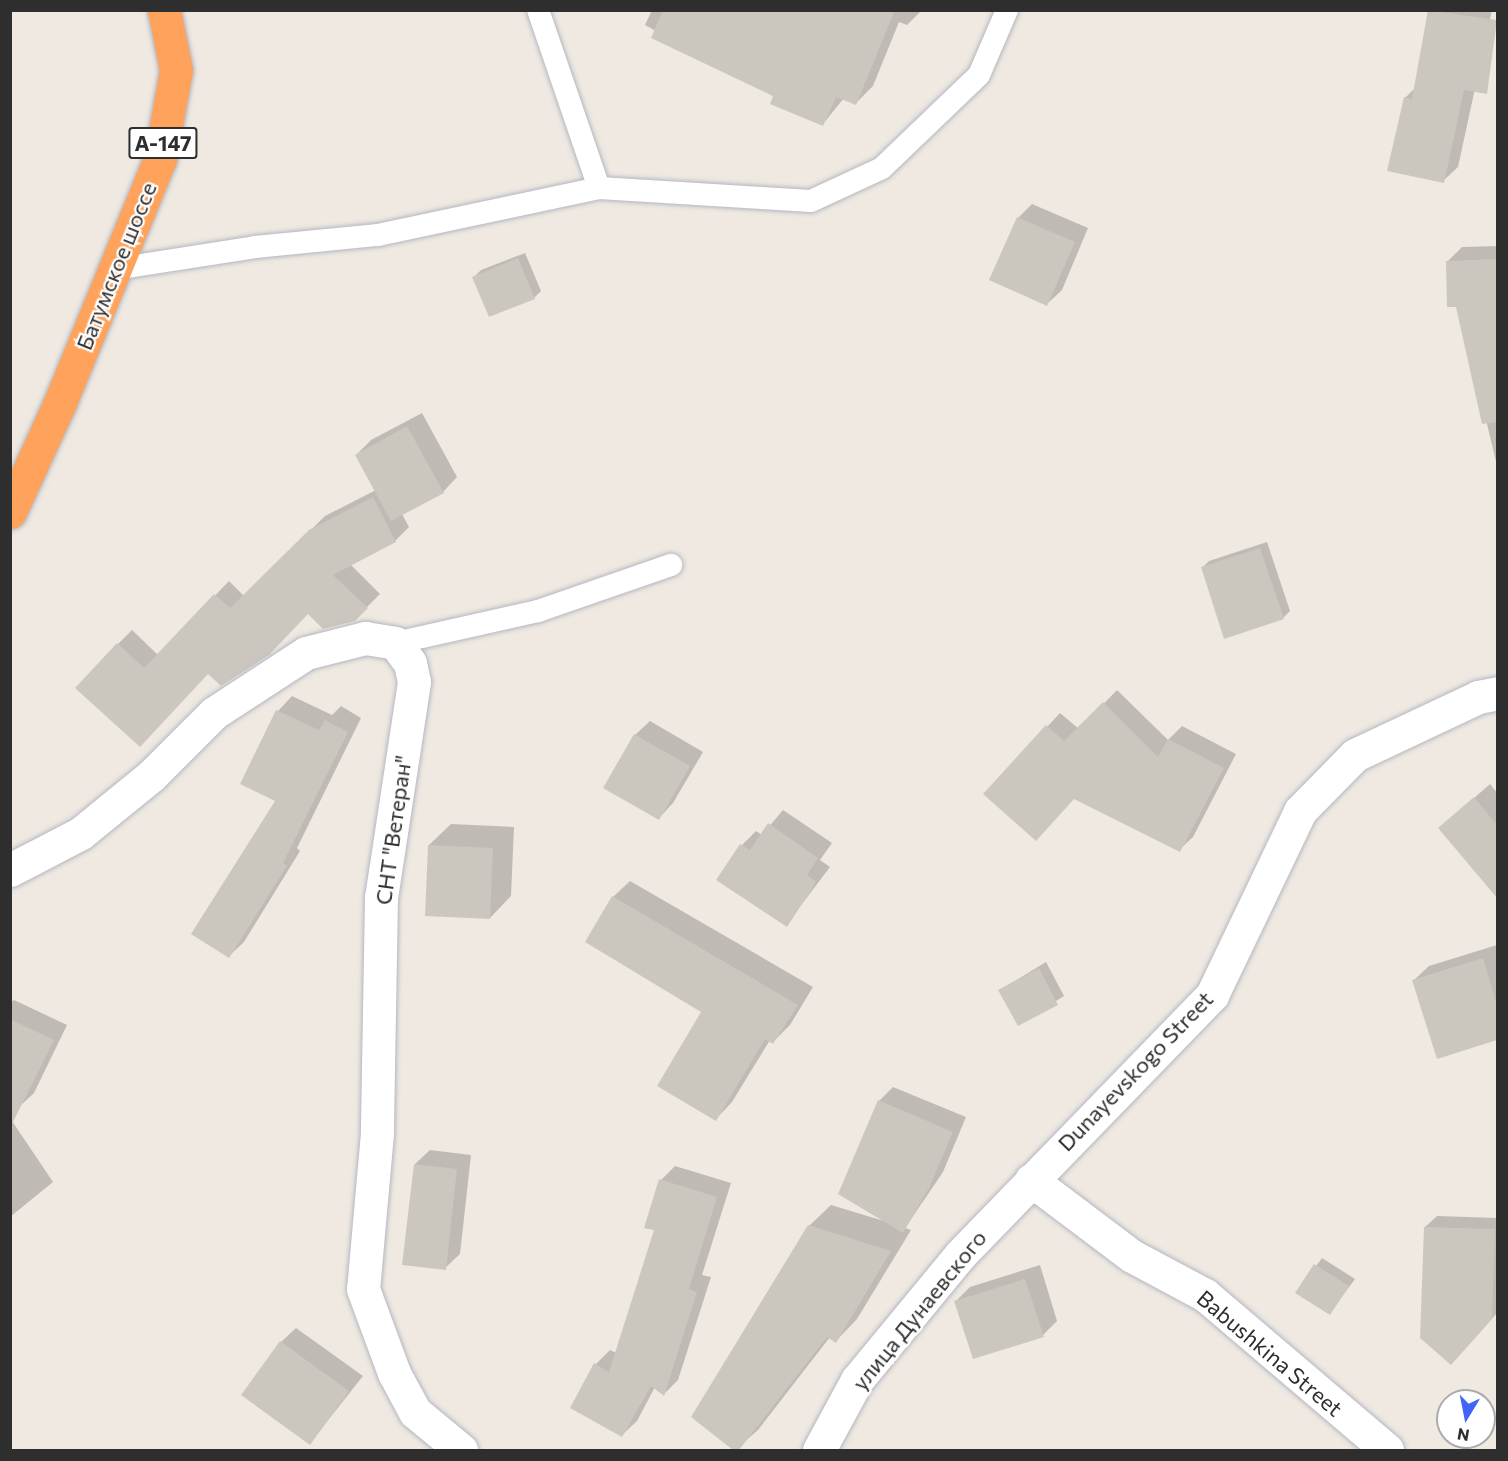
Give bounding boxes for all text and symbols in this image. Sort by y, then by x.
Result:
road number: А-147 [127,125,199,161]
street label: Батумское шоссе [70,178,162,354]
street label: СНТ "Ветеран" [369,754,417,906]
street label: Dunayevskogo Street [1052,986,1218,1156]
street label: улица Дунаевского [846,1225,992,1395]
street label: Babushkina Street [1192,1284,1348,1422]
north arrow [1436,1389,1496,1449]
text: N [1456,1425,1471,1446]

